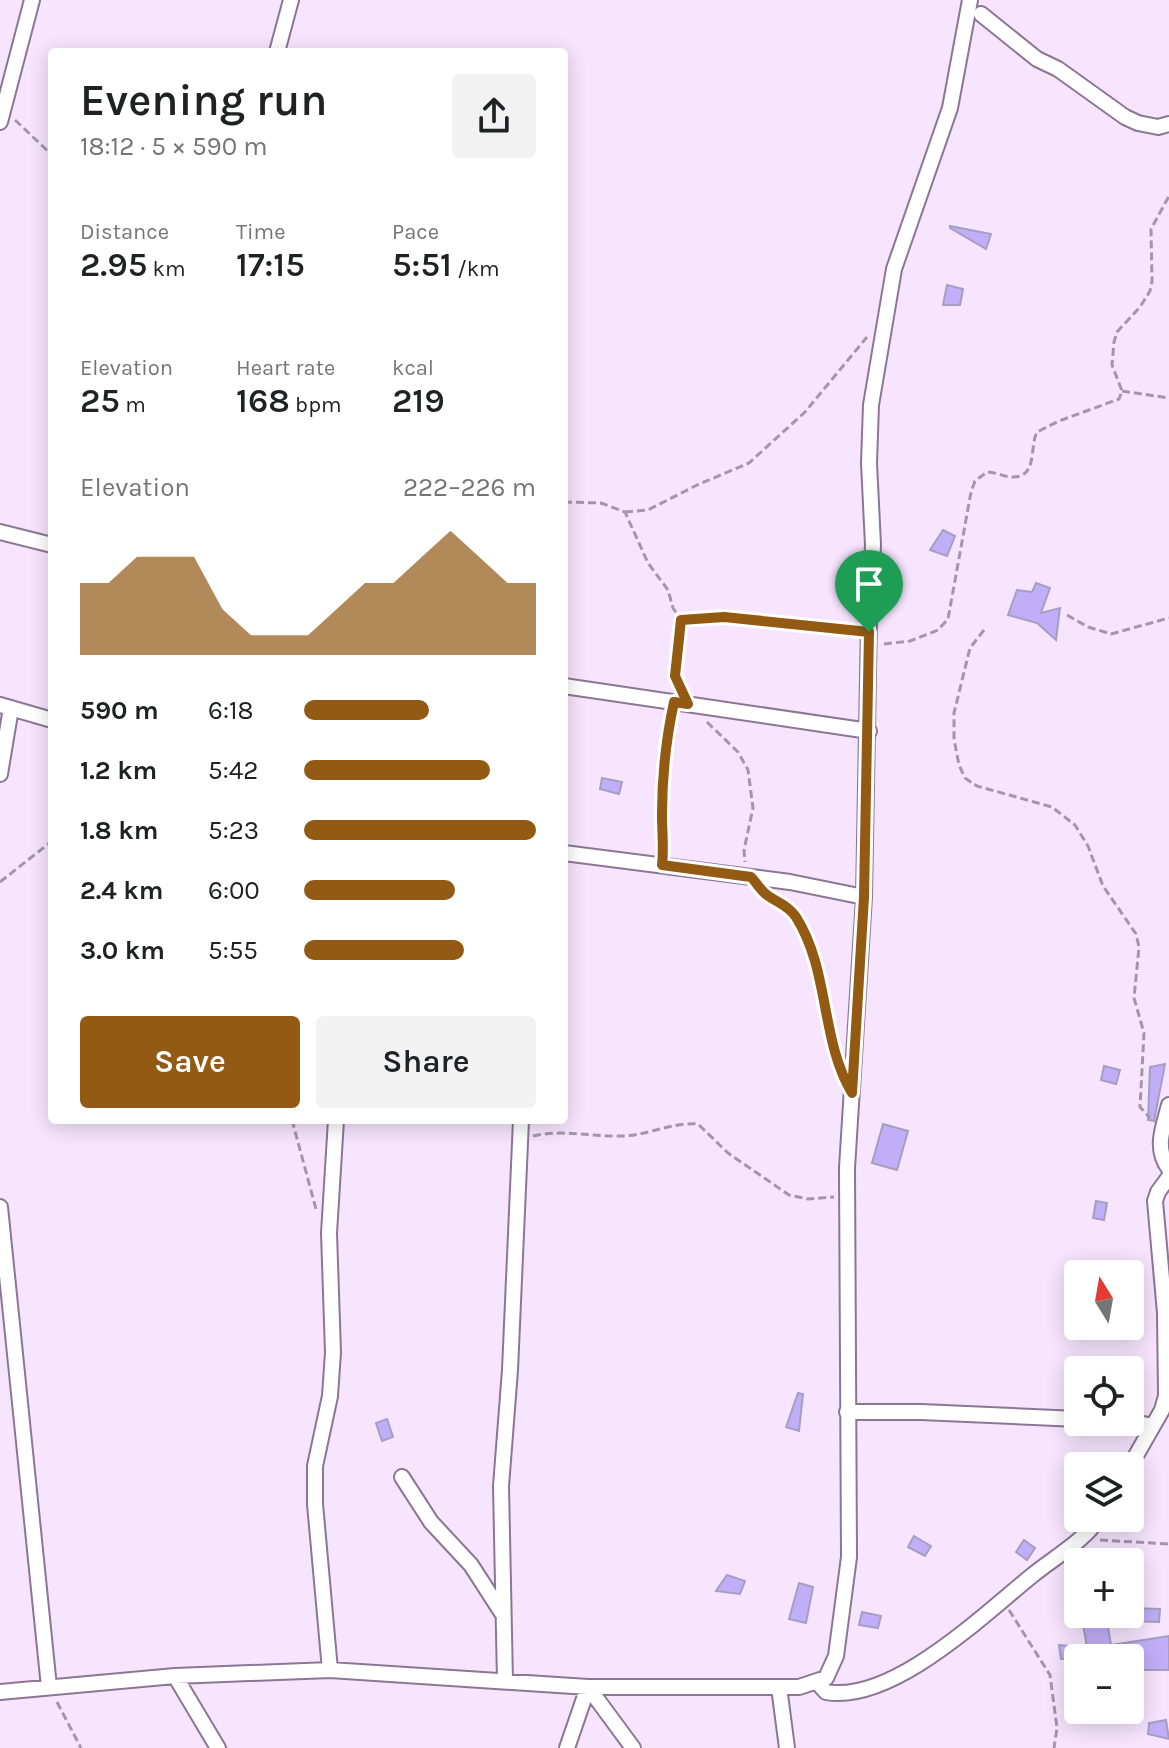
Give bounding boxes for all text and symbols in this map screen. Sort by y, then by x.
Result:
button: share [452,74,536,158]
text: Evening run [80,75,327,126]
text: 18:12 · 5 × 590 m [80,131,268,162]
text: Distance [80,219,169,245]
text: Time [236,219,285,245]
text: Pace [392,219,439,245]
text: 2.95 [80,245,147,285]
text: 17:15 [236,245,305,285]
text: 5:51 [392,245,452,285]
text: km [147,256,186,282]
text: /km [452,256,500,282]
text: Elevation [80,355,173,381]
text: Heart rate [236,355,335,381]
text: kcal [392,355,434,381]
text: 25 [80,381,120,421]
text: 168 [236,381,290,421]
text: 219 [392,381,445,421]
text: m [120,392,146,418]
text: bpm [290,392,342,418]
text: Elevation [80,472,190,503]
text: 222–226 m [403,472,536,503]
pin [835,550,903,632]
icon: arrive [847,562,891,606]
text: 590 m [80,695,159,726]
text: 6:18 [208,695,253,726]
text: 1.2 km [80,755,157,786]
text: 5:42 [208,755,258,786]
text: 1.8 km [80,815,158,846]
text: 5:23 [208,815,259,846]
text: 2.4 km [80,875,163,906]
text: 6:00 [208,875,260,906]
text: 3.0 km [80,935,165,966]
text: 5:55 [208,935,258,966]
button: Save [80,1016,300,1108]
button: Share [316,1016,536,1108]
north arrow [1064,1260,1144,1340]
map controls [1064,1260,1144,1724]
button: locate [1064,1356,1144,1436]
button: layers [1064,1452,1144,1532]
button: + [1064,1548,1144,1628]
button: − [1064,1644,1144,1724]

